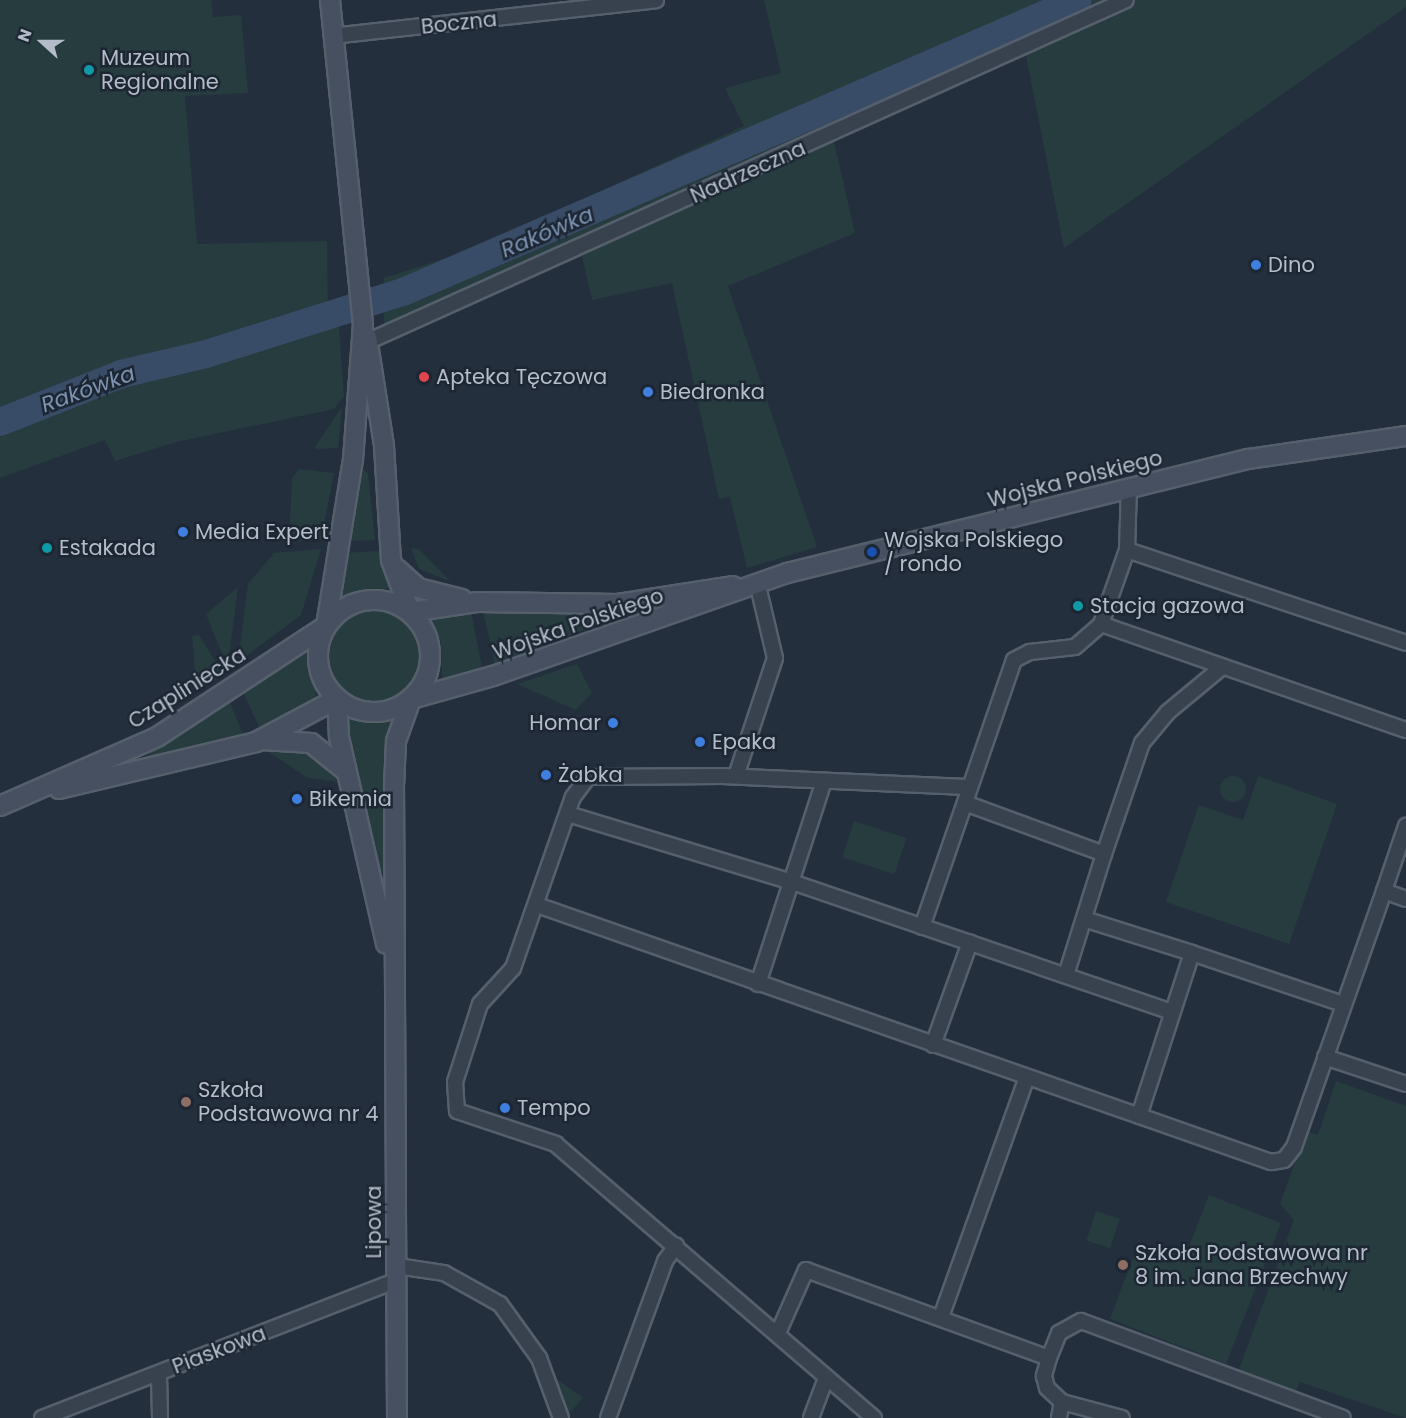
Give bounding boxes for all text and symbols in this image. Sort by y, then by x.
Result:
street label: Boczna [420,6,498,40]
north arrow [12,12,72,72]
text: N [12,26,38,45]
place label: Muzeum Regionalne [101,45,219,95]
marker: Muzeum Regionalne [82,63,96,77]
street label: Nadrzeczna [686,135,810,209]
water label: Rakówka [497,201,597,263]
place label: Dino [1268,252,1315,278]
marker: Dino [1249,258,1263,272]
water label: Rakówka [37,360,139,418]
place label: Apteka Tęczowa [436,364,607,390]
marker: Apteka Tęczowa [417,370,431,384]
place label: Biedronka [660,379,765,405]
marker: Biedronka [641,385,655,399]
street label: Wojska Polskiego [985,445,1165,513]
place label: Media Expert [195,519,329,545]
marker: Media Expert [176,525,190,539]
place label: Wojska Polskiego / rondo [884,527,1063,577]
place label: Estakada [59,535,156,561]
marker: Estakada [40,541,54,555]
marker: Wojska Polskiego / rondo [865,545,879,559]
street label: Wojska Polskiego [489,583,667,665]
place label: Stacja gazowa [1090,593,1245,619]
marker: Stacja gazowa [1071,599,1085,613]
street label: Czapliniecka [124,642,250,734]
place label: Homar [529,710,601,736]
marker: Homar [606,716,620,730]
place label: Epaka [712,729,776,755]
marker: Epaka [693,735,707,749]
place label: Żabka [558,762,623,788]
marker: Żabka [539,768,553,782]
place label: Bikemia [309,786,392,812]
marker: Bikemia [290,792,304,806]
place label: Szkoła Podstawowa nr 4 [198,1077,378,1127]
marker: Szkoła Podstawowa nr 4 [179,1095,193,1109]
place label: Tempo [517,1095,591,1121]
marker: Tempo [498,1101,512,1115]
street label: Lipowa [361,1185,387,1259]
place label: Szkoła Podstawowa nr 8 im. Jana Brzechwy [1135,1240,1368,1290]
marker: Szkoła Podstawowa nr 8 im. Jana Brzechwy [1116,1258,1130,1272]
street label: Piaskowa [169,1321,269,1379]

